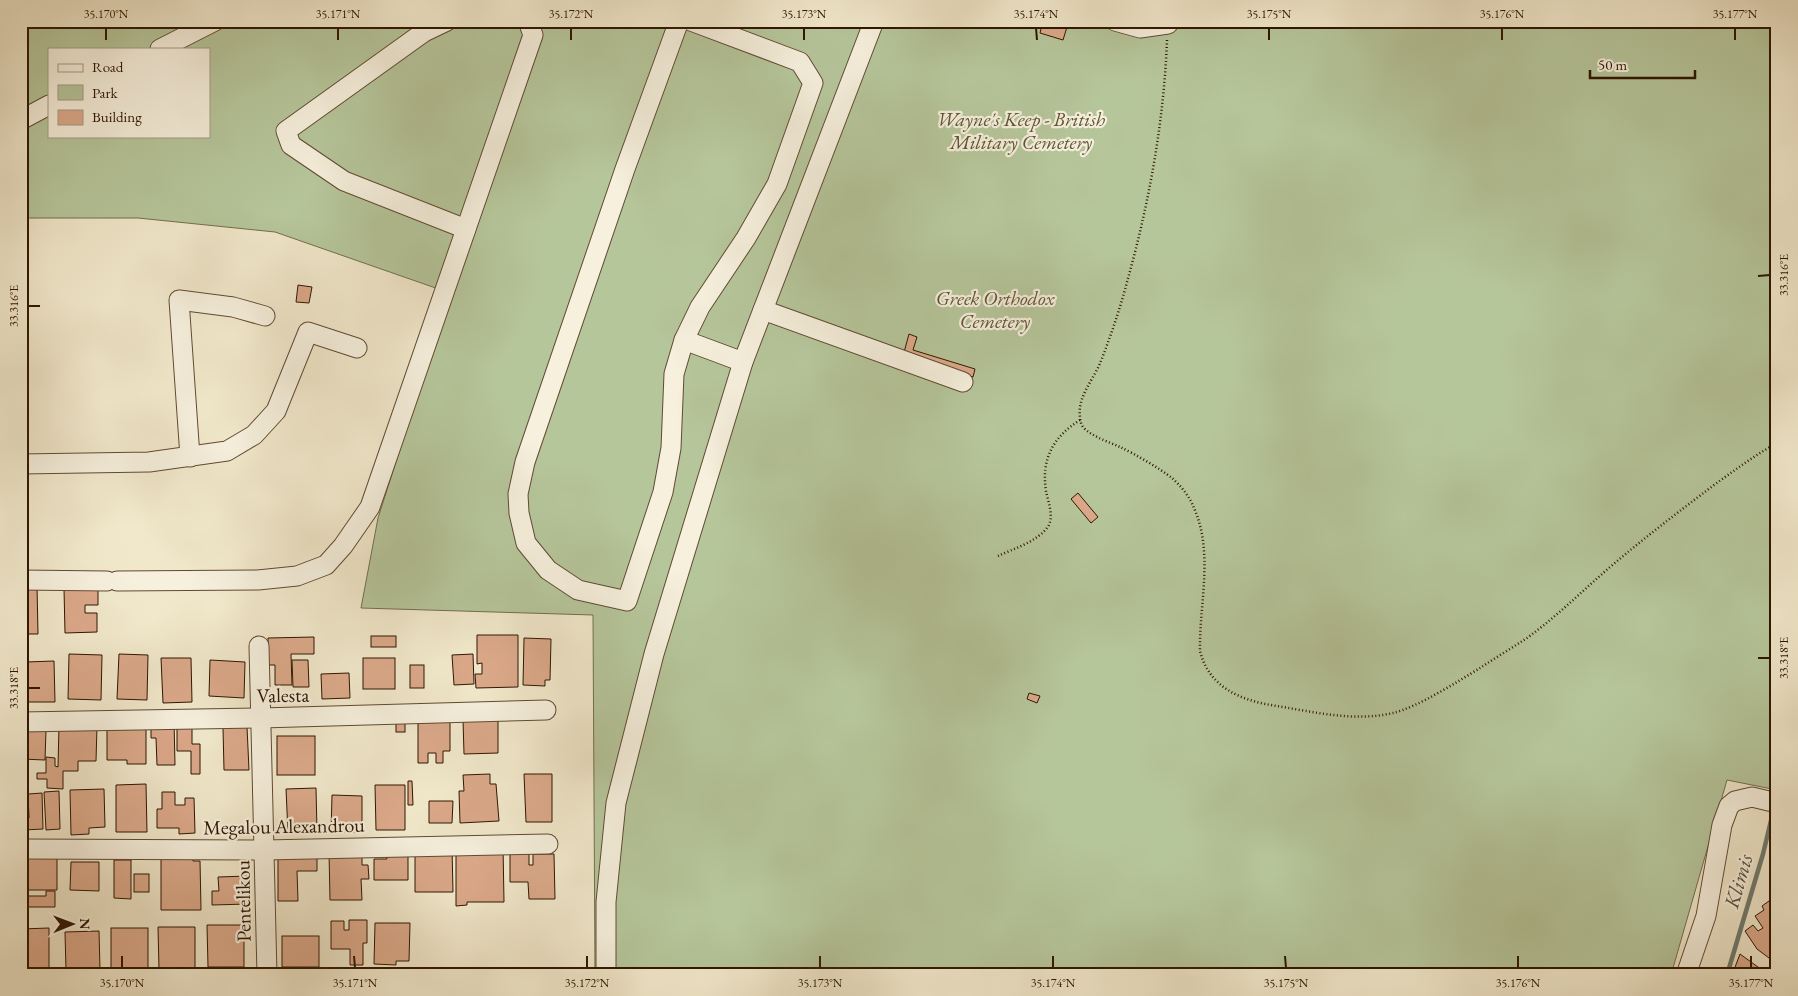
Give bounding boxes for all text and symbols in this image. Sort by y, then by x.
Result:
text: 35.170°N [84,6,129,22]
text: 35.171°N [316,6,361,22]
text: 35.172°N [549,6,594,22]
text: 35.173°N [782,6,827,22]
text: 35.174°N [1014,6,1059,22]
text: 35.175°N [1247,6,1292,22]
text: 35.176°N [1480,6,1525,22]
text: 35.177°N [1713,6,1758,22]
legend [48,48,210,138]
scale bar [1590,48,1696,80]
text: 50 m [1598,55,1627,74]
text: Road [92,57,124,76]
text: Park [92,83,119,102]
park label: Wayne's Keep - British Military Cemetery [937,106,1105,155]
text: Building [92,107,142,126]
text: 33.316°E [1776,254,1792,296]
text: 33.316°E [6,285,22,327]
park label: Greek Orthodox Cemetery [936,285,1055,334]
text: 33.318°E [1776,637,1792,679]
text: 33.318°E [6,667,22,709]
street label: Valesta [256,682,310,708]
street label: Megalou Alexandrou [203,812,365,840]
water label: Klimis [1717,851,1759,912]
street label: Pentelikou [229,859,257,942]
north arrow [48,898,98,948]
text: N [76,918,94,930]
text: 35.170°N [100,975,145,991]
text: 35.171°N [333,975,378,991]
text: 35.172°N [565,975,610,991]
text: 35.173°N [798,975,843,991]
text: 35.174°N [1031,975,1076,991]
text: 35.175°N [1264,975,1309,991]
text: 35.176°N [1496,975,1541,991]
text: 35.177°N [1729,975,1774,991]

